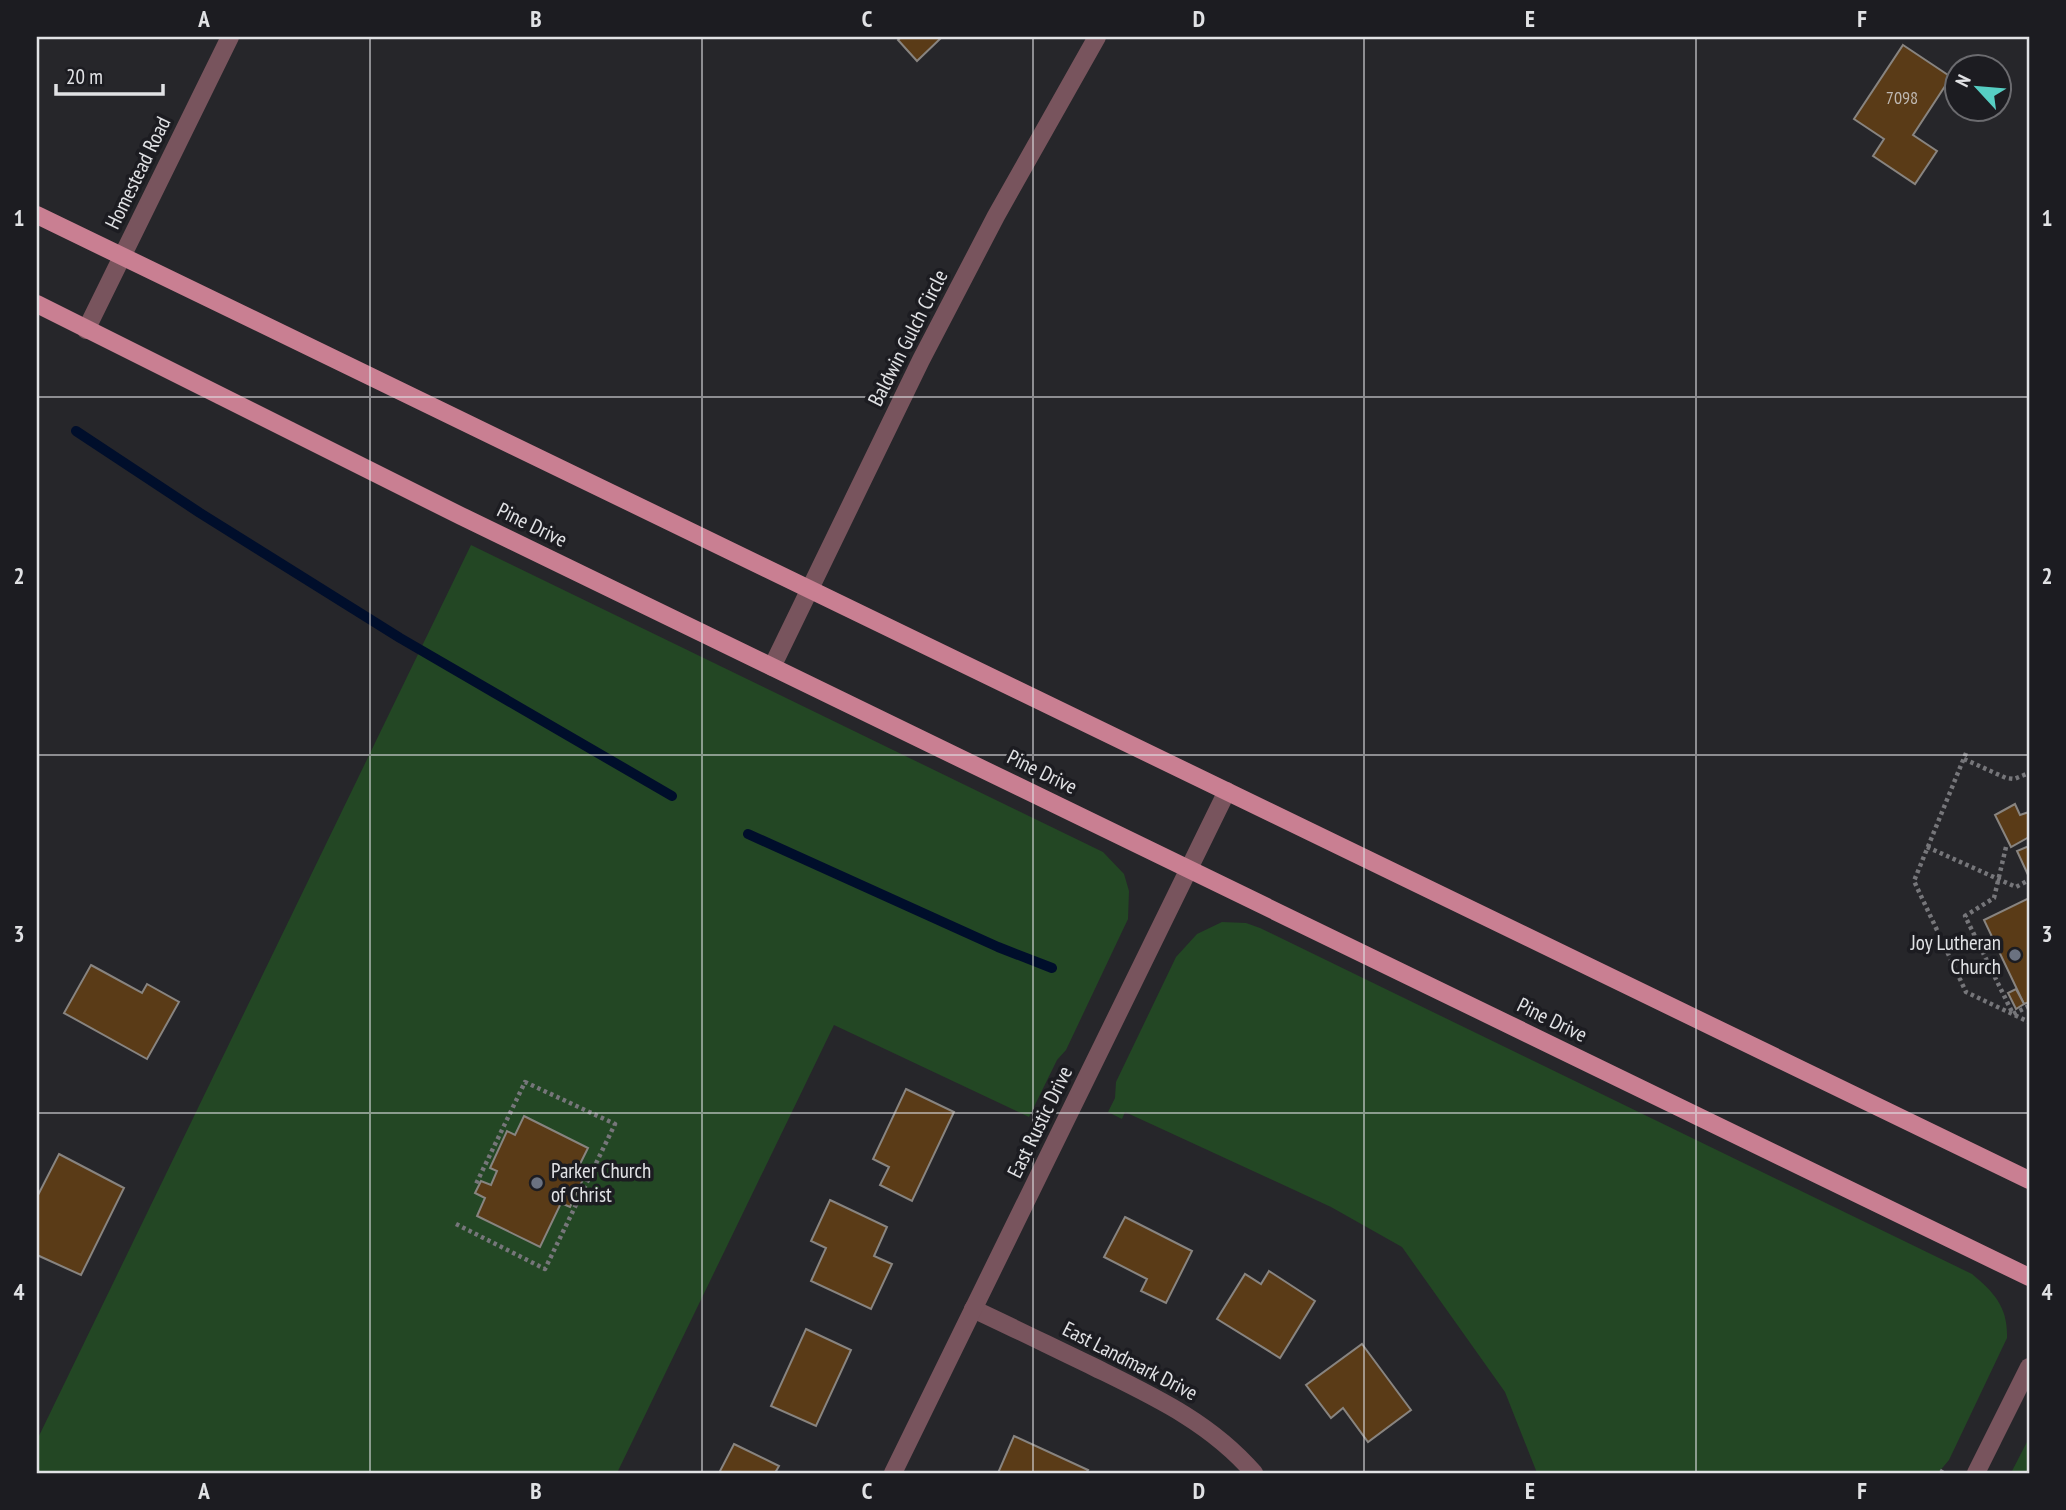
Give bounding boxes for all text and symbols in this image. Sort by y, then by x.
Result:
text: A [197,4,210,33]
text: B [530,4,542,33]
text: C [862,4,873,33]
text: D [1193,4,1205,33]
text: E [1525,4,1535,33]
text: F [1857,4,1867,33]
scale bar [56,52,163,96]
north arrow [1944,52,2014,122]
text: 20 m [66,63,103,90]
text: N [1950,71,1976,90]
house number: 7098 [1886,86,1918,109]
street label: Homestead Road [99,112,176,233]
text: 1 [14,203,25,232]
text: 1 [2042,203,2053,232]
street label: Baldwin Gulch Circle [862,265,953,410]
street label: Pine Drive [493,496,572,553]
text: 2 [14,561,25,590]
text: 2 [2042,561,2053,590]
street label: Pine Drive [1003,743,1082,800]
text: 3 [14,919,25,948]
text: 3 [2042,919,2053,948]
place label: Joy Lutheran Church [1910,929,2001,980]
marker: Joy Lutheran Church [2007,947,2023,963]
street label: Pine Drive [1513,991,1592,1048]
street label: East Rustic Drive [1001,1061,1078,1182]
place label: Parker Church of Christ [551,1157,651,1208]
marker: Parker Church of Christ [529,1175,545,1191]
text: 4 [14,1277,25,1306]
text: 4 [2042,1277,2053,1306]
street label: East Landmark Drive [1058,1315,1202,1406]
text: A [197,1476,210,1505]
text: B [530,1476,542,1505]
text: C [862,1476,873,1505]
text: D [1193,1476,1205,1505]
text: E [1525,1476,1535,1505]
text: F [1857,1476,1867,1505]

